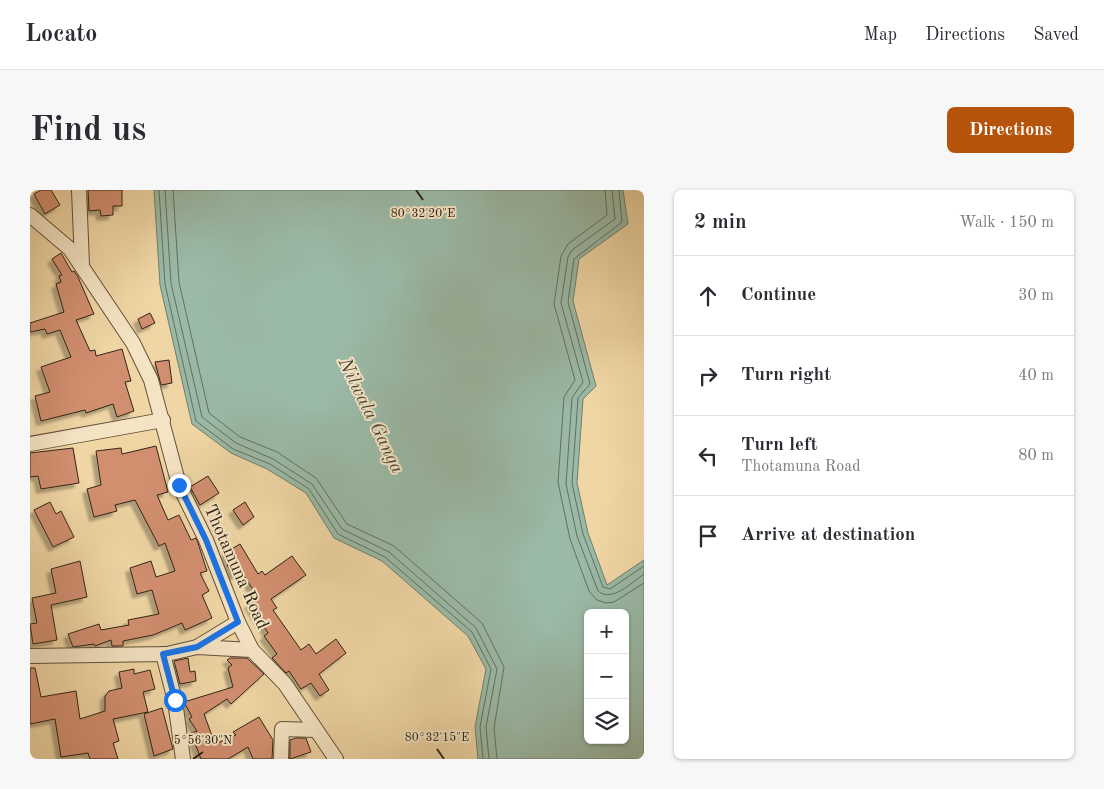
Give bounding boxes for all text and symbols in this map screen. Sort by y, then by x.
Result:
text: Locato [25,23,97,47]
text: Map [864,26,897,44]
text: Directions [925,26,1005,44]
text: Saved [1033,26,1079,44]
button: Directions [947,107,1074,153]
text: Find us [30,113,146,148]
text: 80°32'20"E [391,208,455,220]
text: 2 min [694,212,747,233]
text: Walk · 150 m [959,215,1054,231]
icon: ahead [694,282,722,310]
text: Continue [741,286,816,305]
text: 30 m [1018,288,1054,304]
water label: Nilwala Ganga [333,354,406,477]
icon: right [694,362,722,390]
text: Turn right [741,366,831,385]
text: 40 m [1018,368,1054,384]
text: Turn left [741,436,818,455]
icon: left [694,442,722,470]
text: 80 m [1018,448,1054,464]
text: Thotamuna Road [741,459,861,475]
route end [168,474,191,497]
street label: Thotamuna Road [200,502,272,632]
icon: arrive [694,522,722,550]
text: Arrive at destination [741,526,915,545]
map controls [584,609,629,744]
button: + [584,609,629,654]
button: − [584,654,629,699]
route start [164,689,187,712]
button: layers [584,699,629,744]
text: 80°32'15"E [405,731,469,744]
text: 5°56'30"N [174,734,232,747]

